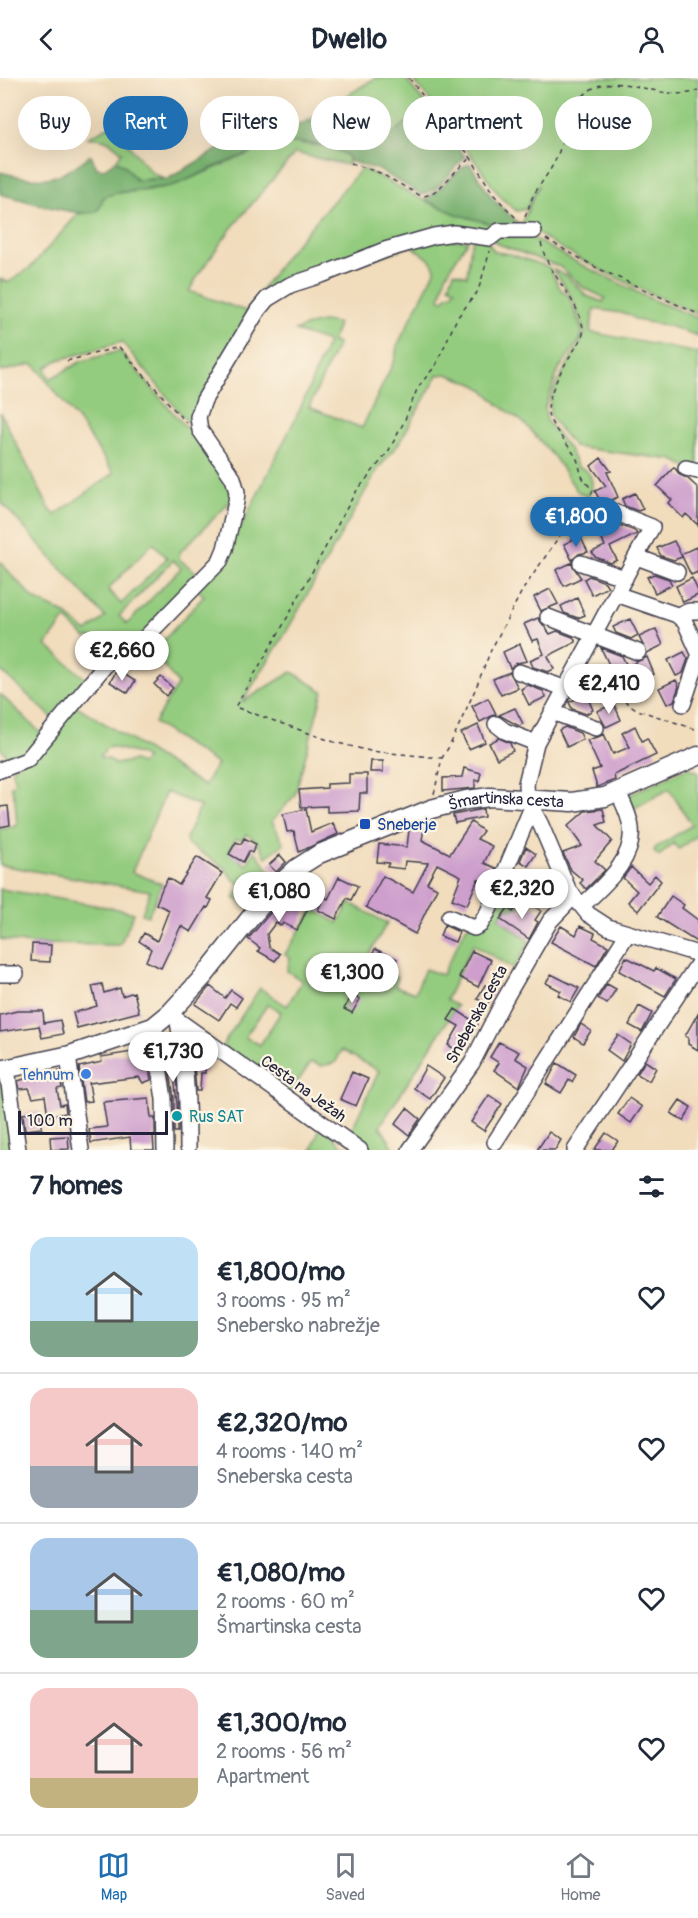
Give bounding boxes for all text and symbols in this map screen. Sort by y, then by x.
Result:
icon: back [30,23,63,56]
text: Dwello [311,23,387,56]
icon: person [635,23,668,56]
chip: Buy [18,96,91,150]
chip: Rent [103,96,188,150]
chip: Filters [200,96,299,150]
chip: New [311,96,391,150]
chip: Apartment [403,96,543,150]
chip: House [555,96,652,150]
pin: €1,800 [527,497,625,548]
text: €1,800 [544,504,608,529]
pin: €2,660 [73,631,171,682]
text: €2,660 [89,638,155,663]
pin: €2,410 [560,664,658,715]
text: €2,410 [578,671,640,696]
street label: Šmartinska cesta [446,788,564,815]
place label: Sneberje [377,815,436,835]
marker: Sneberje [358,817,372,831]
pin: €2,320 [473,869,571,920]
pin: €1,080 [230,872,328,923]
text: €2,320 [489,876,555,901]
text: €1,080 [247,879,311,904]
pin: €1,300 [303,953,401,1004]
text: €1,300 [320,960,384,985]
street label: Sneberska cesta [442,962,512,1067]
pin: €1,730 [124,1032,222,1083]
text: €1,730 [142,1039,204,1064]
street label: Cesta na Ježah [257,1051,350,1127]
place label: Tehnum [20,1065,74,1085]
marker: Tehnum [79,1067,93,1081]
place label: Rus SAT [189,1107,244,1127]
scale bar [18,1108,168,1136]
marker: Rus SAT [170,1109,184,1123]
text: 100 m [27,1111,73,1131]
text: 7 homes [30,1170,122,1202]
icon: filters [635,1170,668,1203]
text: €1,800/mo [216,1256,345,1288]
icon: home [78,1261,150,1333]
icon: heart [635,1281,668,1314]
text: 3 rooms · 95 m² [216,1288,351,1313]
text: Snebersko nabrežje [216,1313,380,1338]
text: €2,320/mo [216,1407,347,1439]
icon: home [78,1412,150,1484]
icon: heart [635,1432,668,1465]
text: 4 rooms · 140 m² [216,1439,363,1464]
text: Sneberska cesta [216,1464,353,1489]
text: €1,080/mo [216,1557,345,1589]
icon: home [78,1562,150,1634]
icon: heart [635,1582,668,1615]
text: 2 rooms · 60 m² [216,1589,355,1614]
text: Šmartinska cesta [216,1614,362,1639]
text: €1,300/mo [216,1707,346,1739]
icon: home [78,1712,150,1784]
icon: heart [635,1732,668,1765]
text: 2 rooms · 56 m² [216,1739,352,1764]
text: Apartment [216,1764,309,1789]
tab: Map [97,1849,130,1905]
tab: Saved [325,1849,365,1905]
tab: Home [560,1849,601,1905]

